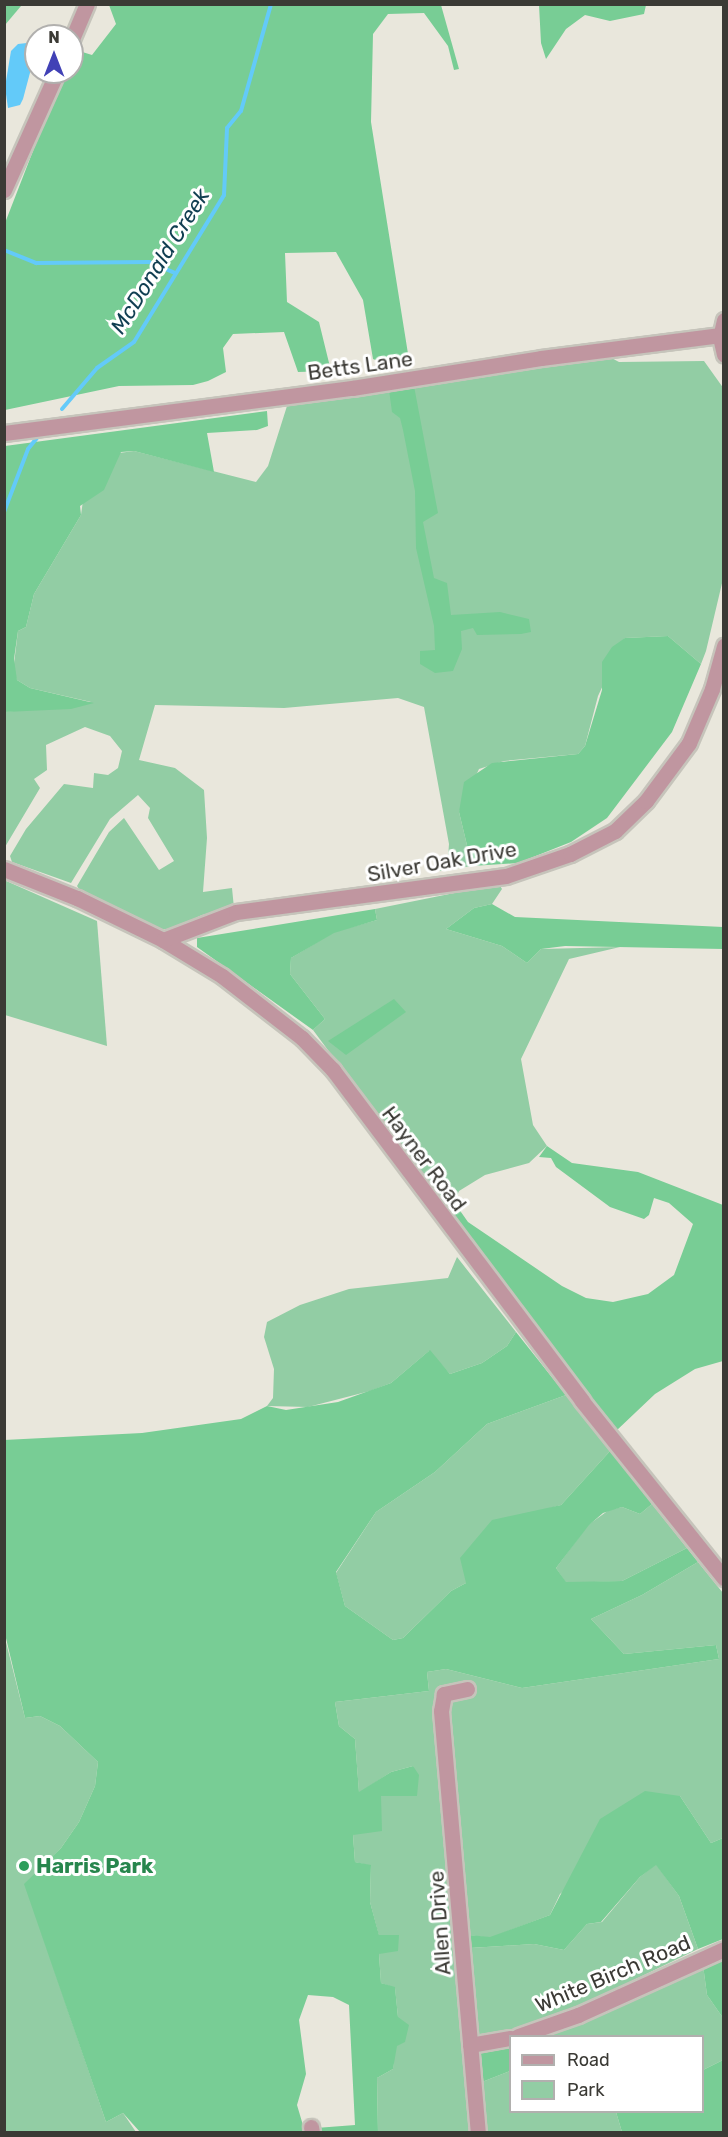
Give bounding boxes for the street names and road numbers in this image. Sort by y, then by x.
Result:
street label: Betts Lane [306,346,414,386]
street label: Silver Oak Drive [365,836,519,888]
street label: Hayner Road [376,1101,472,1217]
street label: Allen Drive [424,1870,456,1976]
street label: White Birch Road [532,1930,694,2018]

